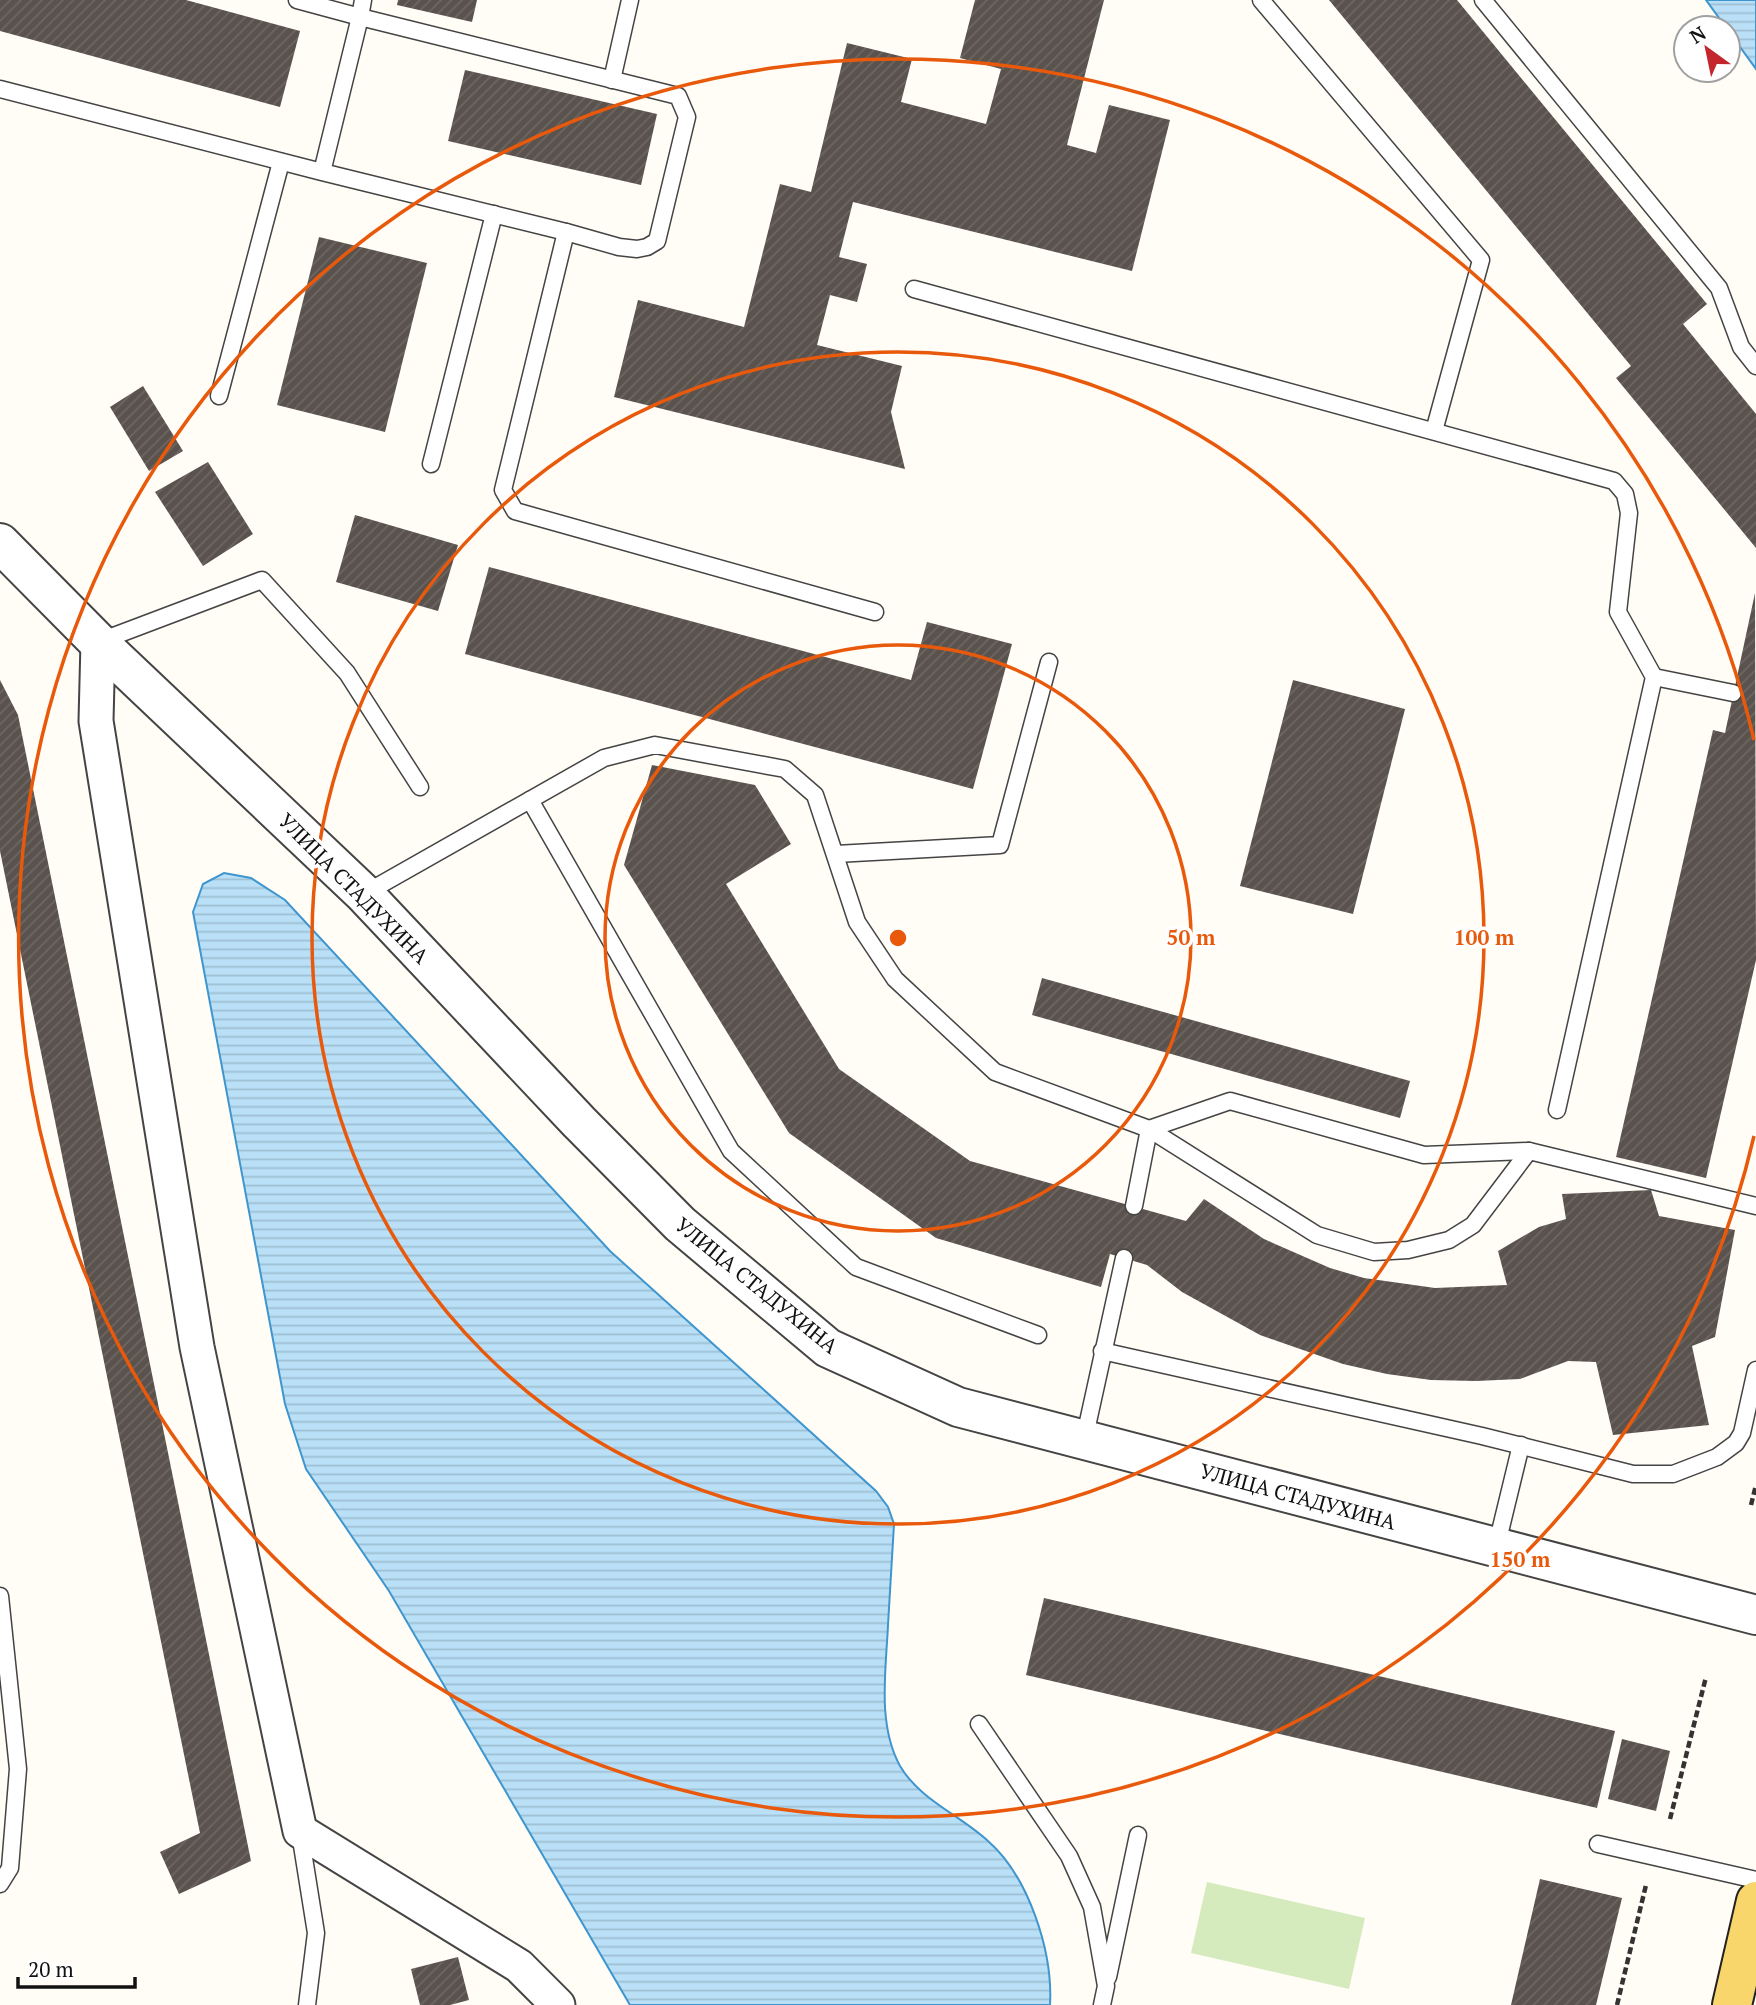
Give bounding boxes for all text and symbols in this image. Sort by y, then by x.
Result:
north arrow [1672,14,1742,84]
text: N [1685,20,1711,49]
street label: УЛИЦА СТАДУХИНА [273,807,436,970]
text: 50 m [1167,923,1216,951]
text: 100 m [1454,923,1515,951]
centre of rings [886,926,910,950]
street label: УЛИЦА СТАДУХИНА [670,1211,845,1360]
street label: УЛИЦА СТАДУХИНА [1197,1456,1400,1536]
text: 150 m [1490,1545,1551,1573]
scale bar [18,1946,135,1990]
text: 20 m [28,1955,74,1983]

